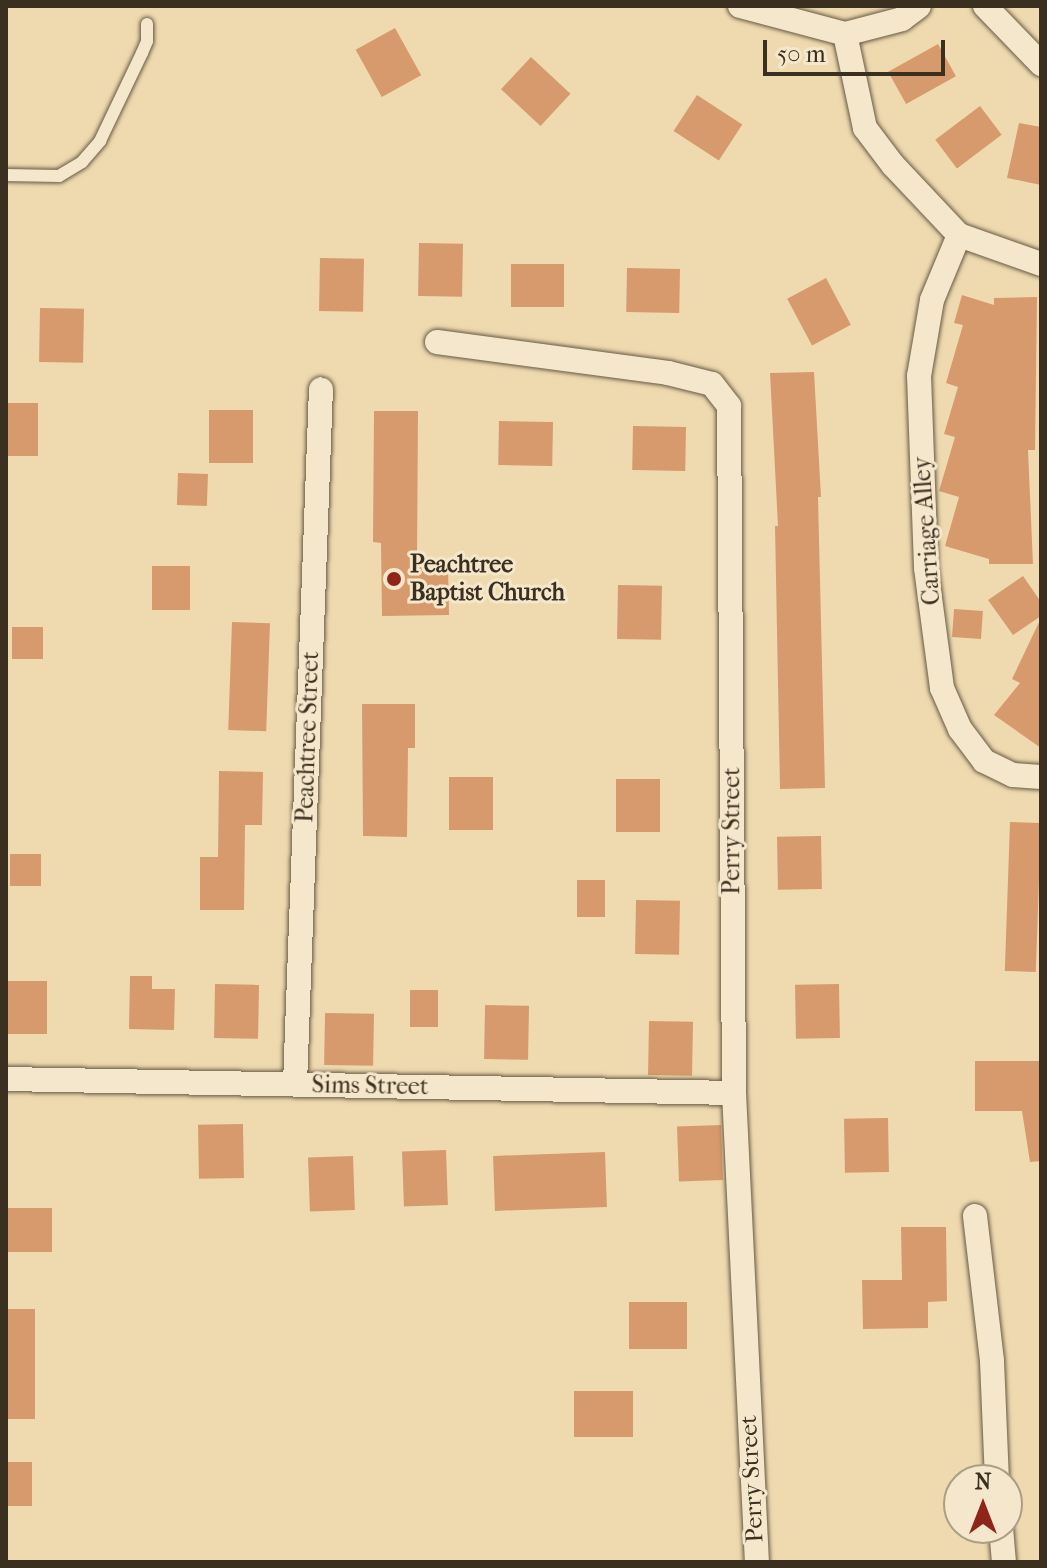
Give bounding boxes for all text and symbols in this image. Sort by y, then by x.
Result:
scale bar [767,24,949,74]
text: 50 m [777,40,826,68]
street label: Carriage Alley [907,456,947,606]
place label: Peachtree Baptist Church [410,551,565,607]
marker: Peachtree Baptist Church [385,570,403,588]
street label: Peachtree Street [291,651,325,823]
street label: Perry Street [718,767,746,895]
street label: Sims Street [311,1071,429,1101]
street label: Perry Street [734,1415,770,1543]
north arrow [943,1464,1023,1544]
text: N [975,1469,991,1495]

